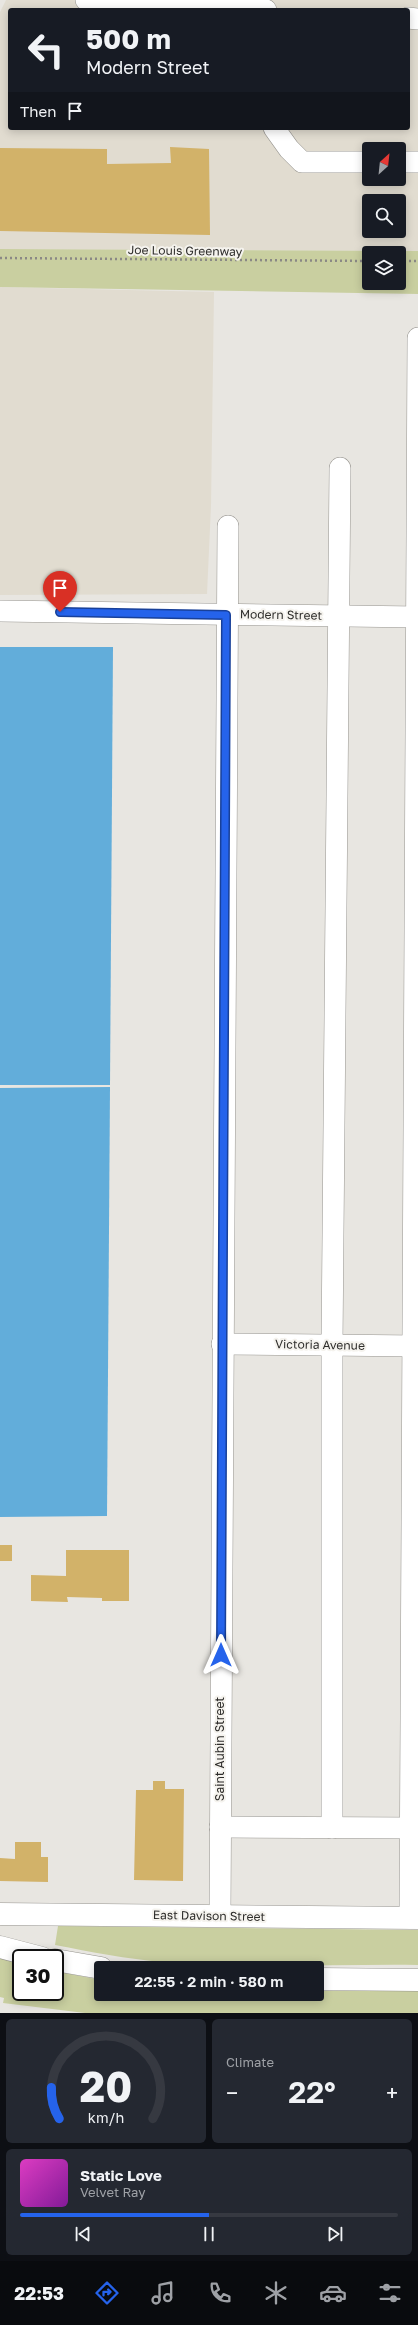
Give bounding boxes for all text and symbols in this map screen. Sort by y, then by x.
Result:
text: 500 m [86,22,171,55]
icon: left [20,24,72,76]
text: Modern Street [86,56,210,78]
icon: arrive [64,100,86,122]
text: Then [20,102,56,120]
north arrow [362,142,406,186]
map controls [362,142,406,290]
button: search [362,194,406,238]
street label: Joe Louis Greenway [128,242,243,259]
button: layers [362,246,406,290]
pin [43,571,77,612]
icon: arrive [49,577,71,599]
street label: Modern Street [240,606,323,623]
street label: Victoria Avenue [275,1336,365,1353]
position arrow [200,1634,242,1676]
street label: Saint Aubin Street [212,1697,227,1801]
street label: East Davison Street [153,1907,266,1924]
speed limit sign: 30 [12,1949,64,2001]
text: 22:55 · 2 min · 580 m [135,1972,283,1990]
text: Climate [226,2054,274,2070]
text: 20 [80,2061,132,2111]
text: 22° [288,2074,336,2110]
text: − [226,2079,238,2106]
text: + [386,2079,398,2106]
text: km/h [88,2109,124,2126]
text: Static Love [80,2166,162,2184]
text: Velvet Ray [80,2184,145,2200]
icon: previous [72,2223,94,2245]
icon: pause [198,2223,220,2245]
icon: next [324,2223,346,2245]
icon: directions [93,2279,121,2307]
icon: music [149,2279,177,2307]
icon: phone [206,2279,234,2307]
icon: climate [262,2279,290,2307]
icon: car [319,2279,347,2307]
icon: filters [376,2279,404,2307]
text: 22:53 [14,2282,64,2304]

